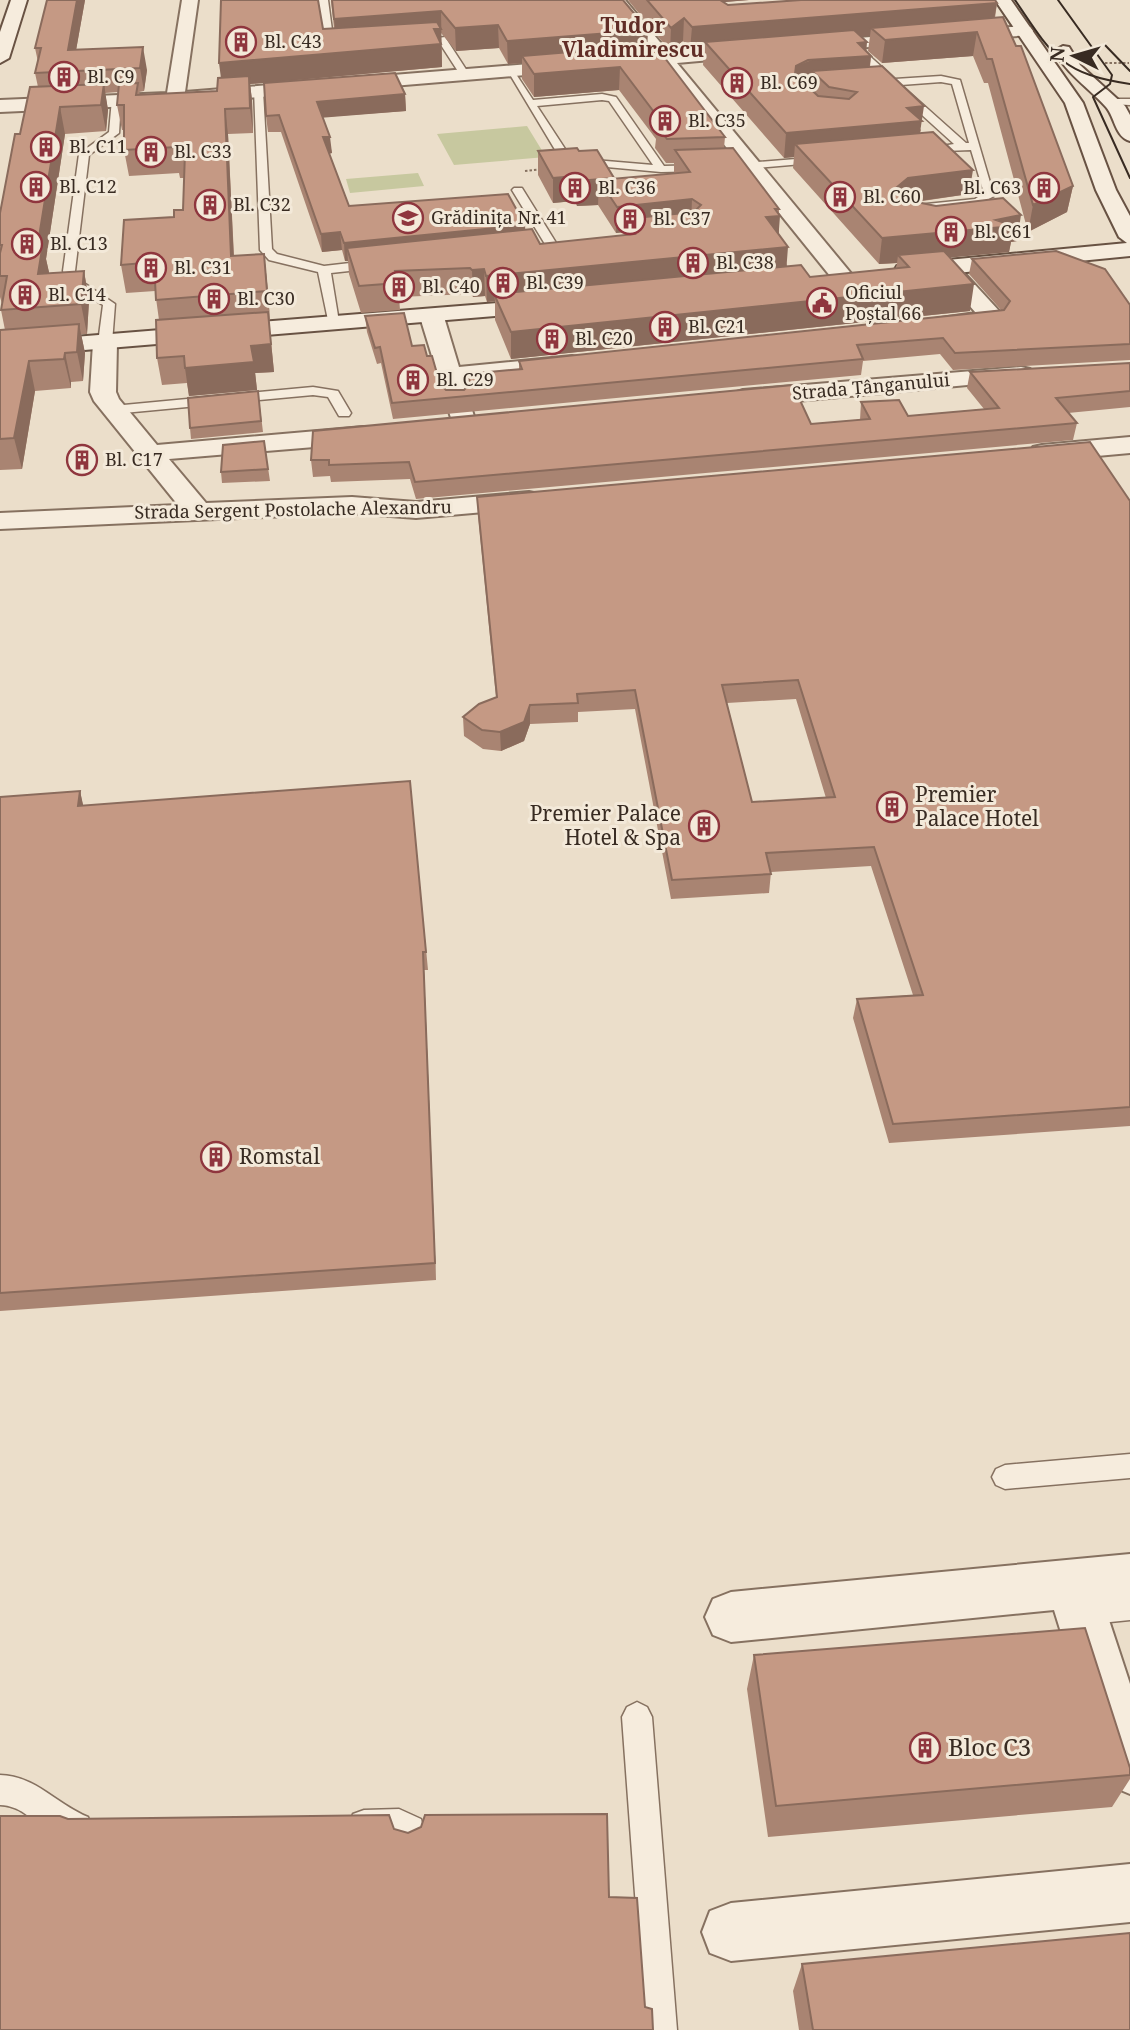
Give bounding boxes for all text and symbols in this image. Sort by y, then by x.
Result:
district label: Tudor Vladimirescu [562,11,704,63]
north arrow [1039,21,1109,91]
building icon: Bl. C43 [224,25,258,59]
place label: Bl. C43 [264,29,322,53]
text: N [1043,46,1071,63]
building icon: Bl. C9 [47,60,81,94]
place label: Bl. C9 [87,64,135,88]
building icon: Bl. C69 [720,66,754,100]
place label: Bl. C69 [760,70,818,94]
building icon: Bl. C35 [648,104,682,138]
place label: Bl. C35 [688,108,746,132]
building icon: Bl. C11 [29,130,63,164]
place label: Bl. C11 [69,134,127,158]
building icon: Bl. C33 [134,135,168,169]
place label: Bl. C33 [174,139,232,163]
building icon: Bl. C12 [19,170,53,204]
building icon: Bl. C36 [558,171,592,205]
building icon: Bl. C63 [1027,171,1061,205]
place label: Bl. C12 [59,174,117,198]
place label: Bl. C36 [598,175,656,199]
place label: Bl. C63 [963,175,1021,199]
building icon: Bl. C60 [823,180,857,214]
place label: Bl. C60 [863,184,921,208]
building icon: Bl. C32 [193,188,227,222]
place label: Bl. C32 [233,192,291,216]
school or university icon: Grădinița Nr. 41 [391,201,425,235]
building icon: Bl. C37 [613,202,647,236]
place label: Grădinița Nr. 41 [431,205,567,229]
place label: Bl. C37 [653,206,711,230]
building icon: Bl. C61 [934,215,968,249]
place label: Bl. C61 [974,219,1032,243]
building icon: Bl. C13 [10,227,44,261]
place label: Bl. C13 [50,231,108,255]
building icon: Bl. C38 [676,246,710,280]
place label: Bl. C38 [716,250,774,274]
building icon: Bl. C31 [134,251,168,285]
place label: Bl. C31 [174,255,232,279]
building icon: Bl. C39 [486,266,520,300]
building icon: Bl. C40 [382,270,416,304]
place label: Bl. C39 [526,270,584,294]
place label: Bl. C40 [422,274,480,298]
building icon: Bl. C14 [8,278,42,312]
place label: Oficiul Poștal 66 [845,280,921,325]
place label: Bl. C14 [48,282,106,306]
building icon: Bl. C30 [197,282,231,316]
place label: Bl. C30 [237,286,295,310]
public building icon: Oficiul Poștal 66 [805,286,839,320]
building icon: Bl. C21 [648,310,682,344]
place label: Bl. C21 [688,314,746,338]
building icon: Bl. C20 [535,322,569,356]
place label: Bl. C20 [575,326,633,350]
building icon: Bl. C29 [396,363,430,397]
place label: Bl. C29 [436,367,494,391]
street label: Strada Țânganului [791,367,951,405]
building icon: Bl. C17 [65,443,99,477]
place label: Bl. C17 [105,447,163,471]
street label: Strada Sergent Postolache Alexandru [134,494,452,524]
place label: Premier Palace Hotel [915,780,1039,832]
building icon: Premier Palace Hotel [875,790,909,824]
place label: Premier Palace Hotel & Spa [530,799,681,851]
building icon: Premier Palace Hotel & Spa [687,809,721,843]
building icon: Romstal [199,1140,233,1174]
place label: Romstal [239,1142,320,1170]
place label: Bloc C3 [948,1730,1031,1763]
building icon: Bloc C3 [908,1731,942,1765]

